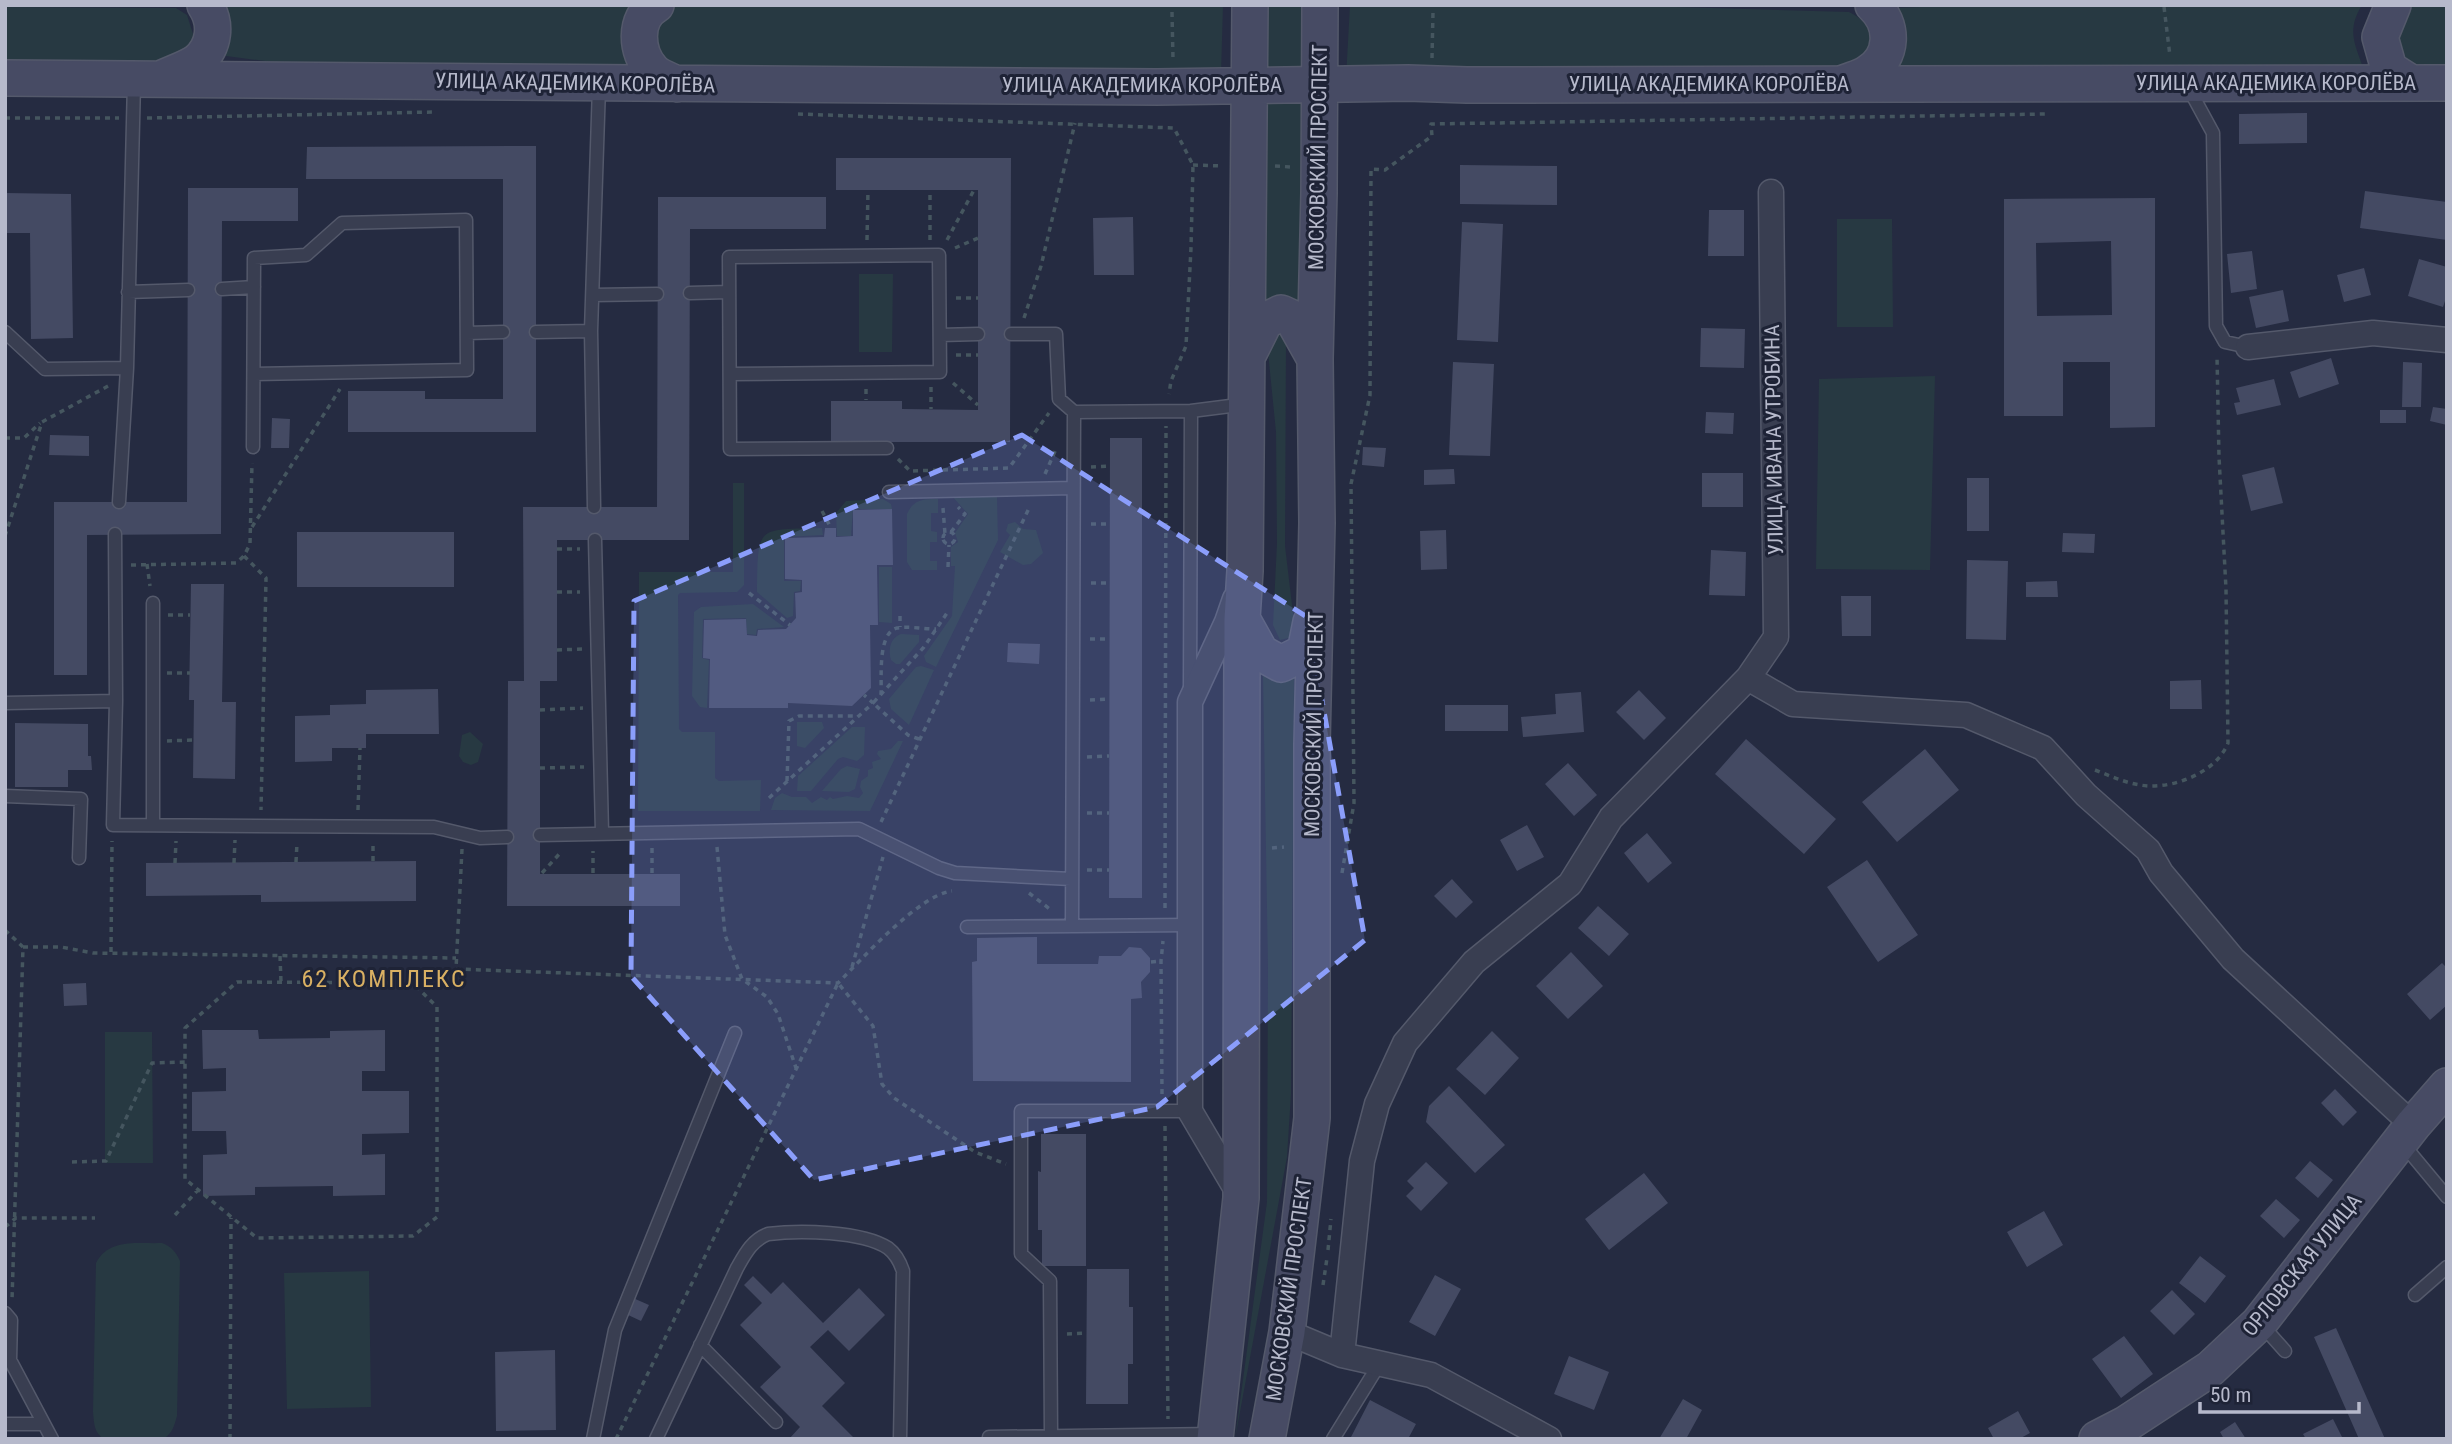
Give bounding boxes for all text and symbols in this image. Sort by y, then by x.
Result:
street label: МОСКОВСКИЙ ПРОСПЕКТ [1304,44,1332,270]
street label: УЛИЦА АКАДЕМИКА КОРОЛЁВА [435,69,715,97]
street label: УЛИЦА АКАДЕМИКА КОРОЛЁВА [2136,71,2416,95]
street label: УЛИЦА АКАДЕМИКА КОРОЛЁВА [1569,72,1849,96]
street label: УЛИЦА АКАДЕМИКА КОРОЛЁВА [1002,73,1282,97]
street label: УЛИЦА ИВАНА УТРОБИНА [1760,324,1788,556]
street label: МОСКОВСКИЙ ПРОСПЕКТ [1300,611,1328,837]
district label: 62 КОМПЛЕКС [301,965,467,993]
street label: МОСКОВСКИЙ ПРОСПЕКТ [1261,1175,1317,1402]
street label: ОРЛОВСКАЯ УЛИЦА [2237,1189,2367,1341]
scale bar [2200,1370,2359,1414]
text: 50 m [2210,1383,2251,1407]

